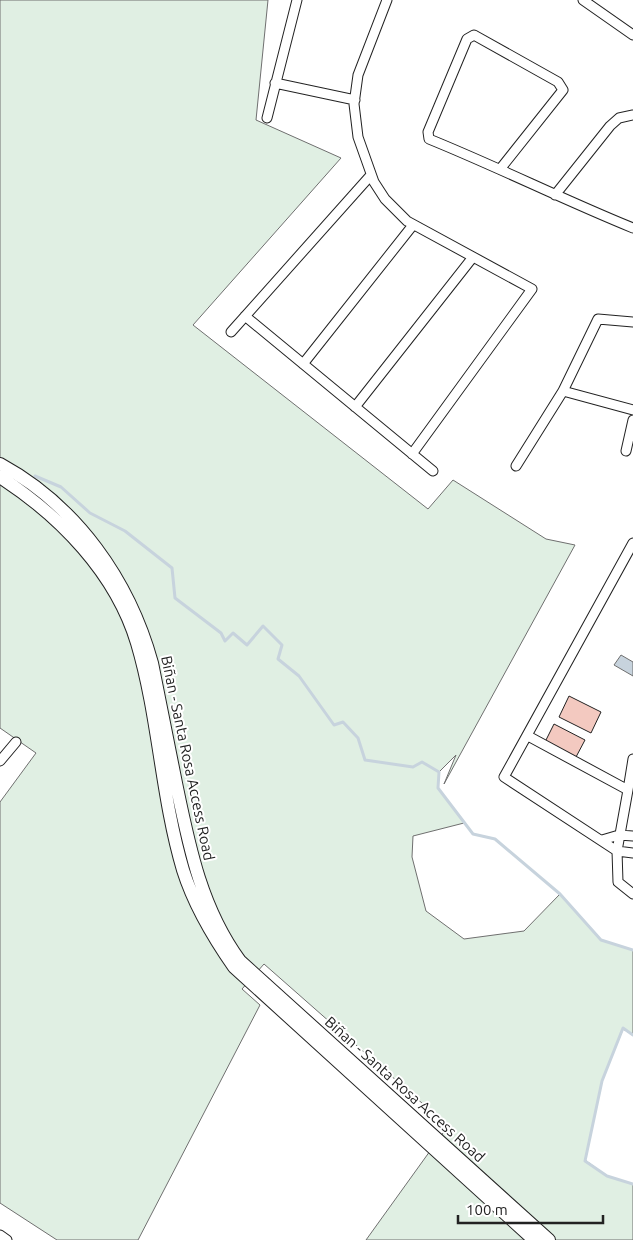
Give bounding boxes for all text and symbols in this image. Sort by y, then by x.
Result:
street label: Biñan - Santa Rosa Access Road [158,654,218,862]
street label: Biñan - Santa Rosa Access Road [322,1013,488,1165]
scale bar [458,1192,603,1224]
text: 100 m [466,1201,508,1218]

